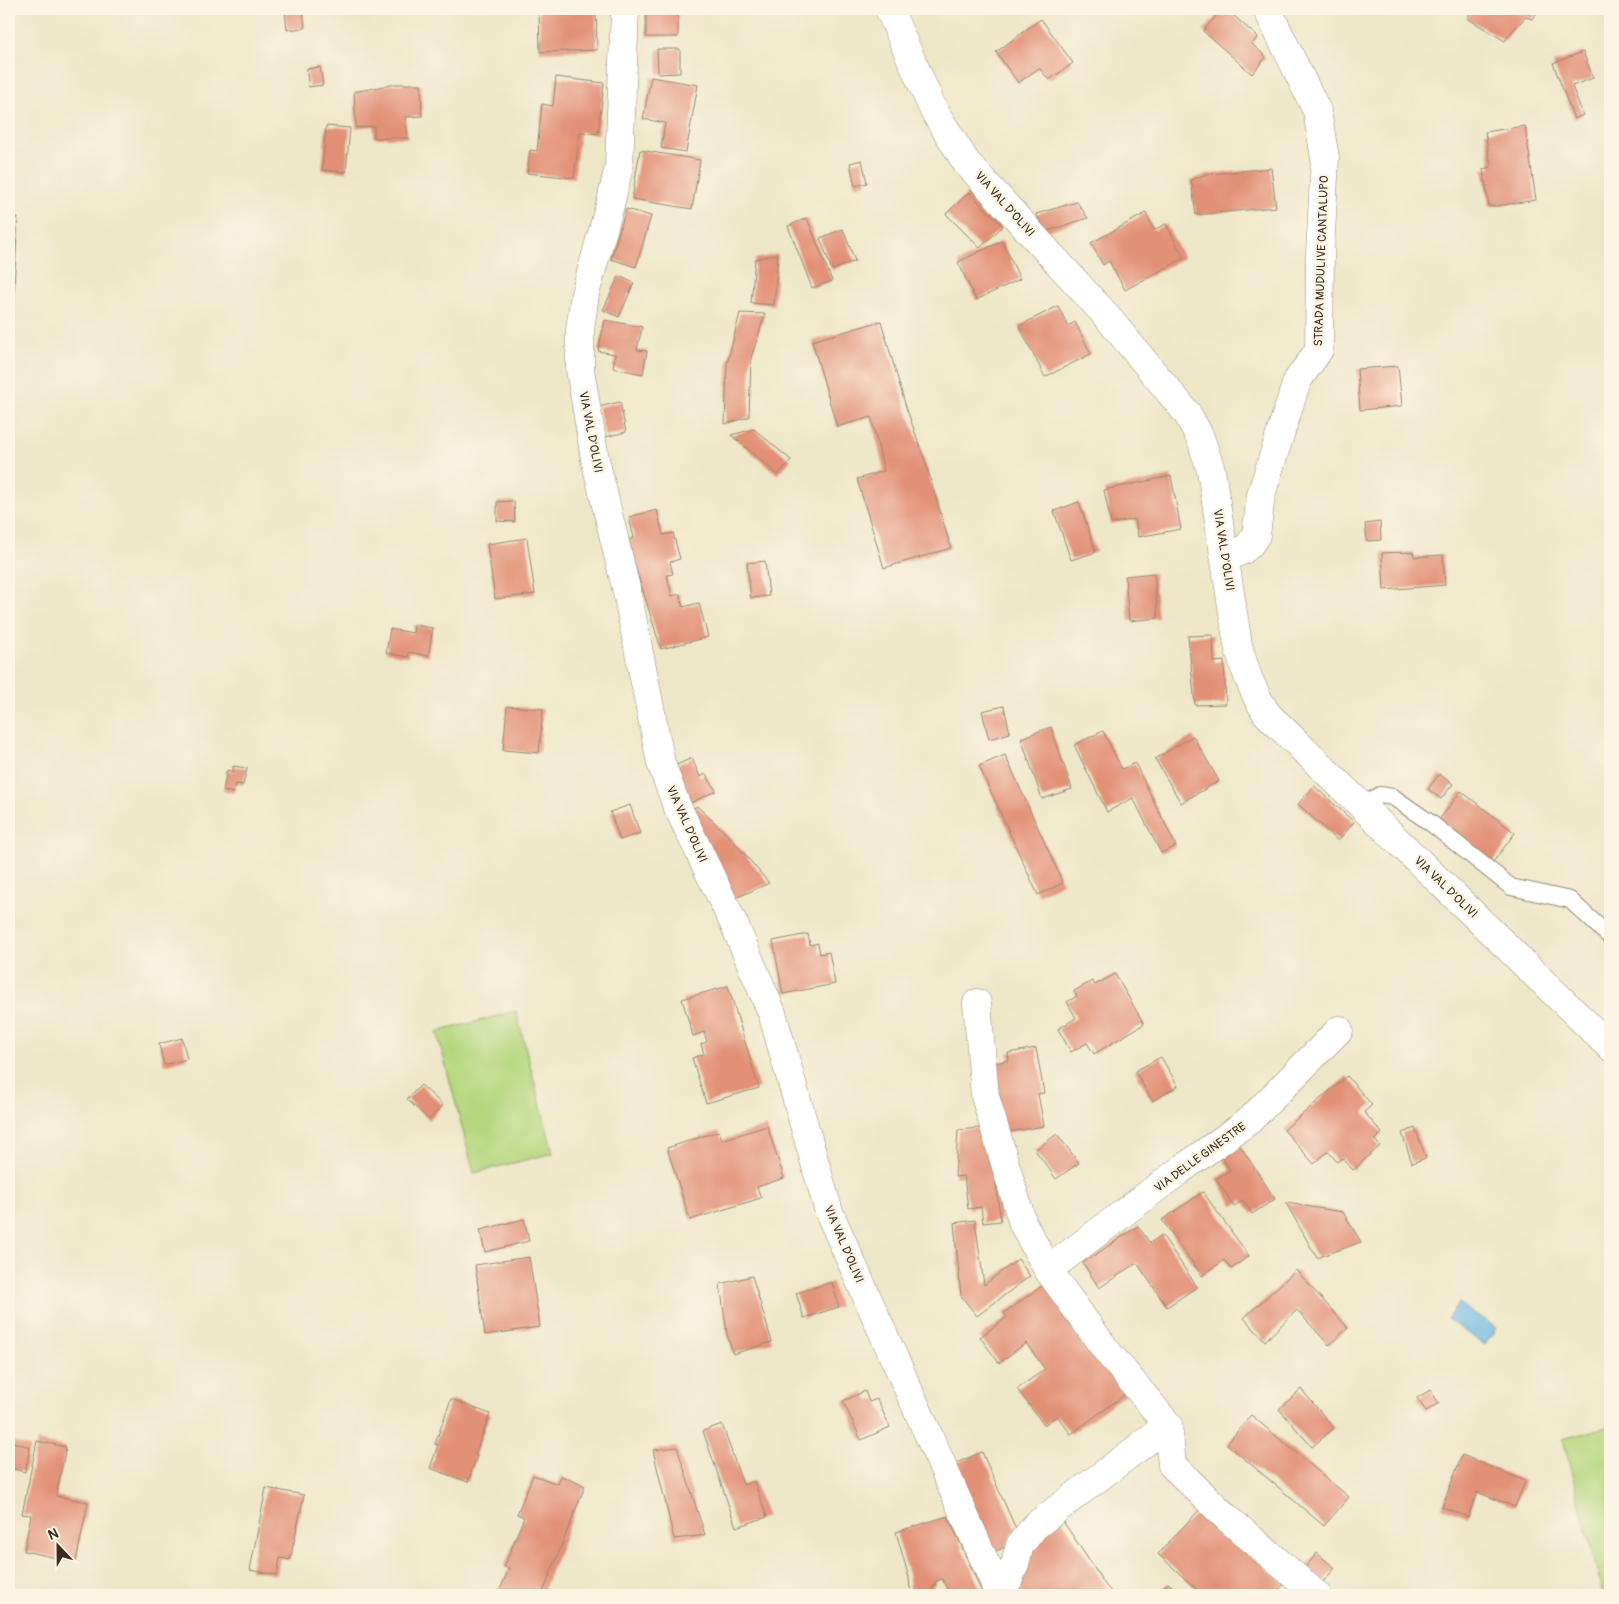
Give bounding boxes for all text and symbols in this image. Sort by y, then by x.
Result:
street label: VIA VAL D'OLIVI [971,169,1038,240]
street label: STRADA MUDULIVE CANTALUPO [1311,175,1332,347]
street label: VIA VAL D'OLIVI [575,390,606,474]
street label: VIA VAL D'OLIVI [1210,508,1237,592]
street label: VIA VAL D'OLIVI [663,783,710,865]
street label: VIA VAL D'OLIVI [1411,853,1481,921]
street label: VIA DELLE GINESTRE [1152,1119,1249,1196]
street label: VIA VAL D'OLIVI [820,1203,867,1285]
north arrow [32,1522,82,1572]
text: N [46,1525,61,1544]

